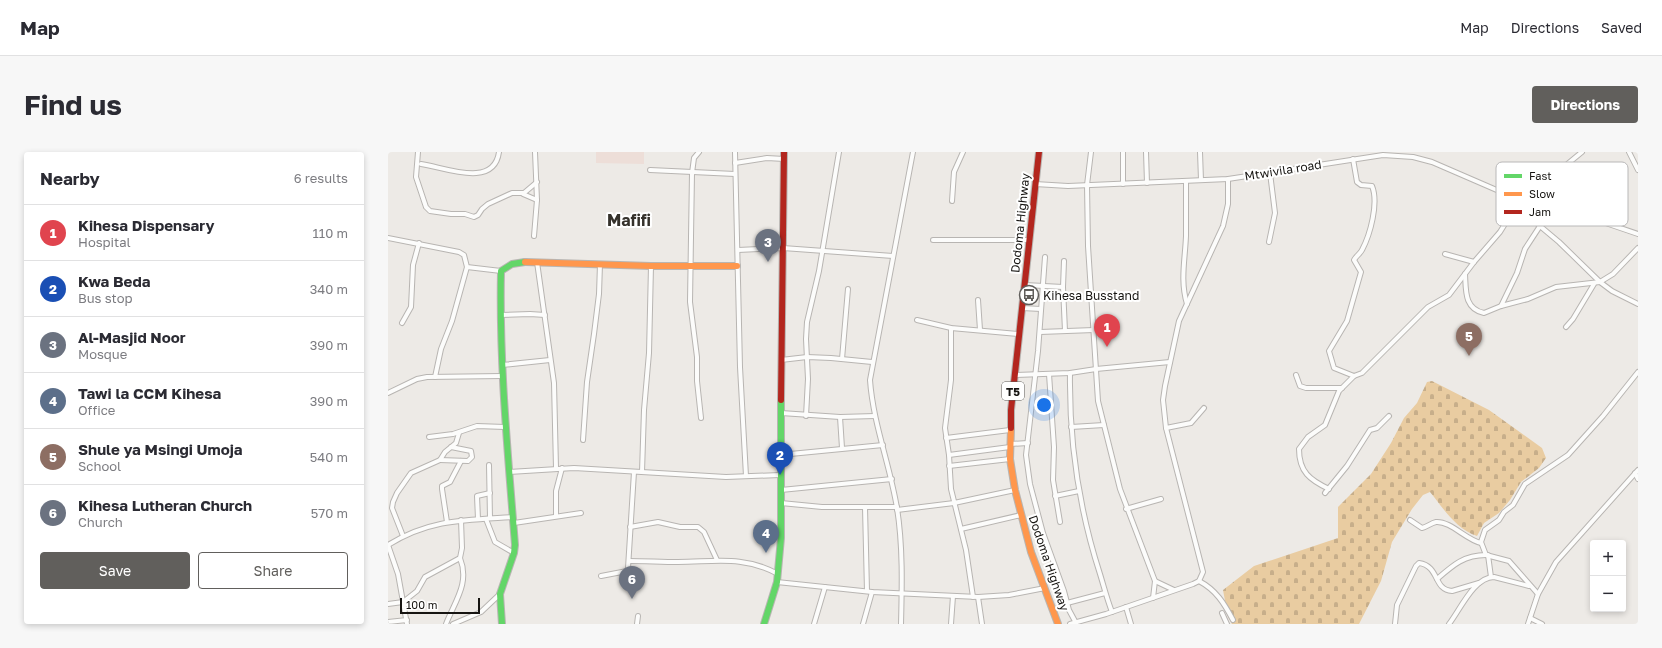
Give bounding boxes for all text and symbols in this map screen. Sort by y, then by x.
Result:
text: Map [20,16,60,39]
text: Map [1460,19,1489,36]
text: Directions [1511,19,1579,36]
text: Saved [1601,19,1642,36]
button: Directions [1532,86,1638,123]
text: Find us [24,88,122,121]
street label: Mtwivila road [1243,157,1323,183]
legend [1496,162,1628,226]
text: Nearby [40,168,100,189]
text: Fast [1529,169,1552,182]
text: 6 results [294,170,348,186]
street label: Dodoma Highway [1007,172,1033,274]
text: Slow [1529,187,1555,200]
text: Jam [1529,205,1551,218]
district label: Mafifi [607,210,651,230]
text: Kihesa Dispensary [78,216,214,234]
text: 1 [50,225,56,241]
text: 110 m [313,225,348,241]
pin: 3 [755,229,781,262]
text: Hospital [78,234,131,250]
text: Kwa Beda [78,272,150,290]
text: 2 [49,281,57,297]
text: 340 m [310,281,348,297]
bus stop icon: Kihesa Busstand [1018,284,1040,306]
place label: Kihesa Busstand [1043,288,1139,303]
text: Bus stop [78,290,133,306]
pin: 1 [1094,314,1120,347]
pin: 5 [1456,323,1482,356]
text: Al-Masjid Noor [78,328,186,346]
text: 3 [49,337,57,353]
text: 390 m [310,337,348,353]
text: Mosque [78,346,127,362]
road number: T5 [1002,382,1024,400]
text: Tawi la CCM Kihesa [78,384,221,402]
text: 4 [49,393,57,409]
text: 390 m [310,393,348,409]
your location [1034,395,1054,415]
text: Office [78,402,115,418]
text: Shule ya Msingi Umoja [78,440,242,458]
pin: 2 [767,442,793,475]
text: 5 [49,449,57,465]
text: 540 m [310,449,348,465]
text: School [78,458,121,474]
text: Kihesa Lutheran Church [78,496,252,514]
text: 6 [49,505,57,521]
text: 570 m [311,505,348,521]
street label: Dodoma Highway [1026,513,1073,613]
text: Church [78,514,123,530]
pin: 4 [753,520,779,553]
map controls [1590,540,1626,612]
button: + [1590,540,1626,576]
button: Save [40,552,190,589]
button: Share [198,552,348,589]
pin: 6 [619,566,645,599]
button: − [1590,576,1626,612]
scale bar [400,596,480,615]
text: 100 m [406,598,437,611]

